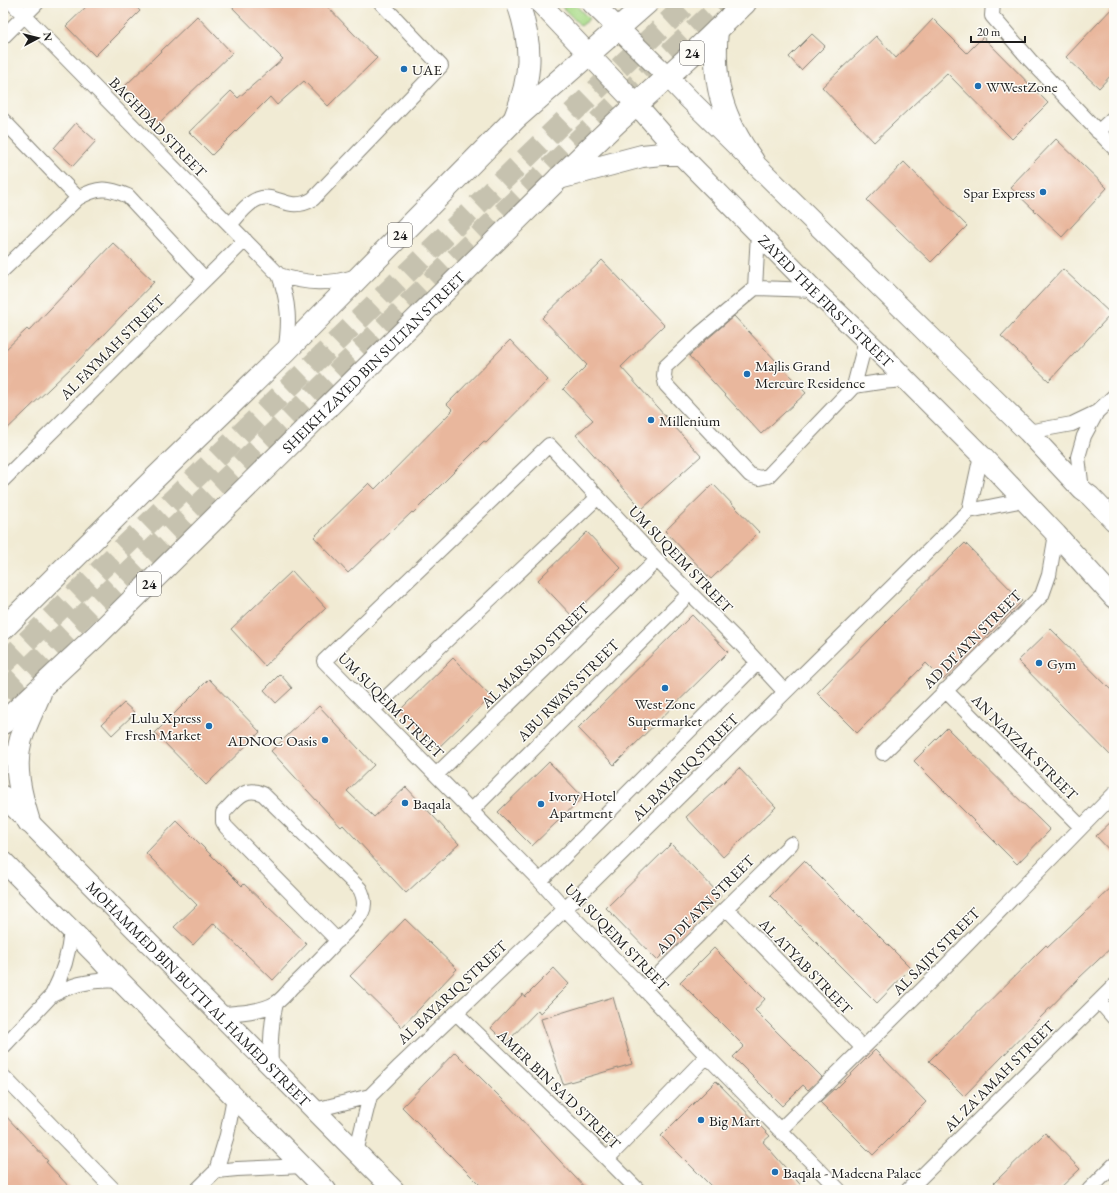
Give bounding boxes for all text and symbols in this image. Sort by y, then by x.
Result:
north arrow [18,18,58,58]
scale bar [971,18,1025,44]
text: 20 m [977,24,1001,40]
text: N [40,32,55,42]
road number: 24 [680,41,704,65]
place label: UAE [412,60,442,79]
marker: UAE [399,64,409,74]
street label: BAGHDAD STREET [105,73,211,182]
place label: WWestZone [986,77,1058,96]
marker: WWestZone [973,81,983,91]
place label: Spar Express [963,183,1035,202]
marker: Spar Express [1038,187,1048,197]
road number: 24 [388,223,412,247]
street label: ZAYED THE FIRST STREET [755,230,898,372]
street label: SHEIKH ZAYED BIN SULTAN STREET [277,266,469,457]
street label: AL FAYMAH STREET [55,290,169,404]
place label: Majlis Grand Mercure Residence [755,356,865,392]
marker: Majlis Grand Mercure Residence [742,369,752,379]
place label: Millenium [659,411,721,430]
marker: Millenium [646,415,656,425]
street label: UM SUQEIM STREET [625,501,738,617]
road number: 24 [137,572,161,596]
street label: AD DI'AYN STREET [918,585,1026,693]
street label: AL MARSAD STREET [476,598,594,712]
street label: ABU RWAYS STREET [512,634,624,746]
street label: UM SUQEIM STREET [334,648,449,763]
place label: Gym [1047,654,1077,673]
marker: Gym [1034,658,1044,668]
marker: West Zone Supermarket [660,683,670,693]
street label: AN NAYZAK STREET [967,689,1083,805]
place label: West Zone Supermarket [628,694,702,730]
place label: Lulu Xpress Fresh Market [125,708,201,744]
street label: AL BAYARIQ STREET [627,709,743,825]
marker: Lulu Xpress Fresh Market [204,721,214,731]
place label: ADNOC Oasis [227,731,317,750]
marker: ADNOC Oasis [320,735,330,745]
place label: Ivory Hotel Apartment [548,786,616,822]
place label: Baqala [413,794,451,813]
marker: Baqala [400,798,410,808]
marker: Ivory Hotel Apartment [536,799,546,809]
street label: AD DI'AYN STREET [651,850,759,958]
street label: MOHAMMED BIN BUTTI AL HAMED STREET [83,877,315,1111]
street label: UM SUQEIM STREET [561,879,674,995]
street label: AL SAJIY STREET [888,903,984,999]
street label: AL ATYAB STREET [755,913,857,1019]
street label: AL BAYARIQ STREET [392,935,512,1049]
street label: AL ZA'AMAH STREET [939,1016,1059,1136]
street label: AMER BIN SA'D STREET [493,1024,625,1154]
place label: Big Mart [709,1111,760,1130]
marker: Big Mart [696,1115,706,1125]
place label: Baqala - Madeena Palace [783,1163,921,1182]
marker: Baqala - Madeena Palace [770,1167,780,1177]

